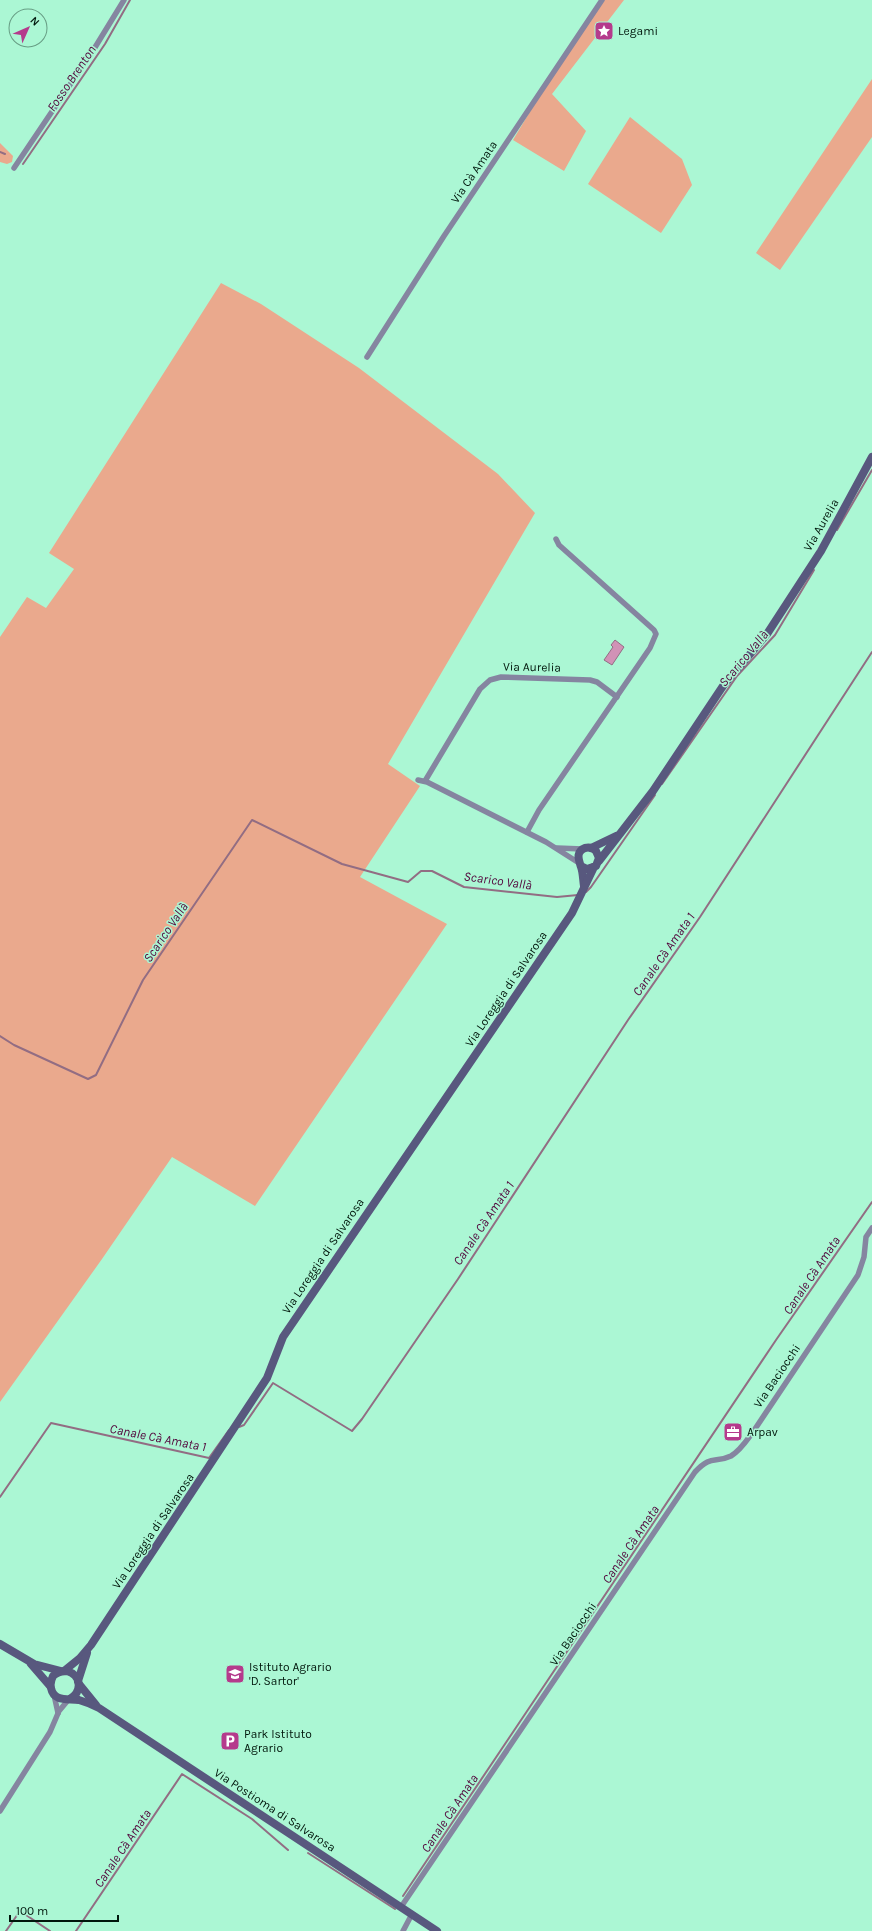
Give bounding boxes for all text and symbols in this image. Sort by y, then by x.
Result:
north arrow [8,8,48,48]
text: N [27,14,42,29]
place icon: Legami [593,20,615,42]
place label: Legami [618,24,658,38]
water label: Fosso Brenton [44,42,99,114]
street label: Via Cà Amata [448,138,500,206]
street label: Via Aurelia [800,496,842,554]
water label: Scarico Vallà [716,627,771,689]
street label: Via Aurelia [503,659,561,675]
water label: Scarico Vallà [463,868,533,893]
water label: Scarico Vallà [140,899,191,965]
water label: Canale Cà Amata 1 [629,910,698,999]
street label: Via Loreggia di Salvarosa [462,929,550,1049]
water label: Canale Cà Amata 1 [450,1178,517,1268]
street label: Via Loreggia di Salvarosa [279,1196,367,1316]
water label: Canale Cà Amata [780,1233,843,1317]
street label: Via Baciocchi [751,1342,803,1410]
water label: Canale Cà Amata 1 [109,1421,207,1454]
office icon: Arpav [722,1421,744,1443]
place label: Arpav [747,1425,778,1439]
street label: Via Loreggia di Salvarosa [109,1471,197,1591]
water label: Canale Cà Amata [599,1502,662,1586]
street label: Via Baciocchi [547,1600,599,1668]
place label: Istituto Agrario 'D. Sartor' [249,1660,332,1688]
school or university icon: Istituto Agrario 'D. Sartor' [224,1663,246,1685]
place label: Park Istituto Agrario [244,1727,312,1755]
parking icon: Park Istituto Agrario [219,1730,241,1752]
street label: Via Postioma di Salvarosa [212,1766,338,1854]
water label: Canale Cà Amata [418,1771,481,1855]
water label: Canale Cà Amata [91,1806,154,1890]
scale bar [10,1897,118,1923]
text: 100 m [16,1904,48,1918]

